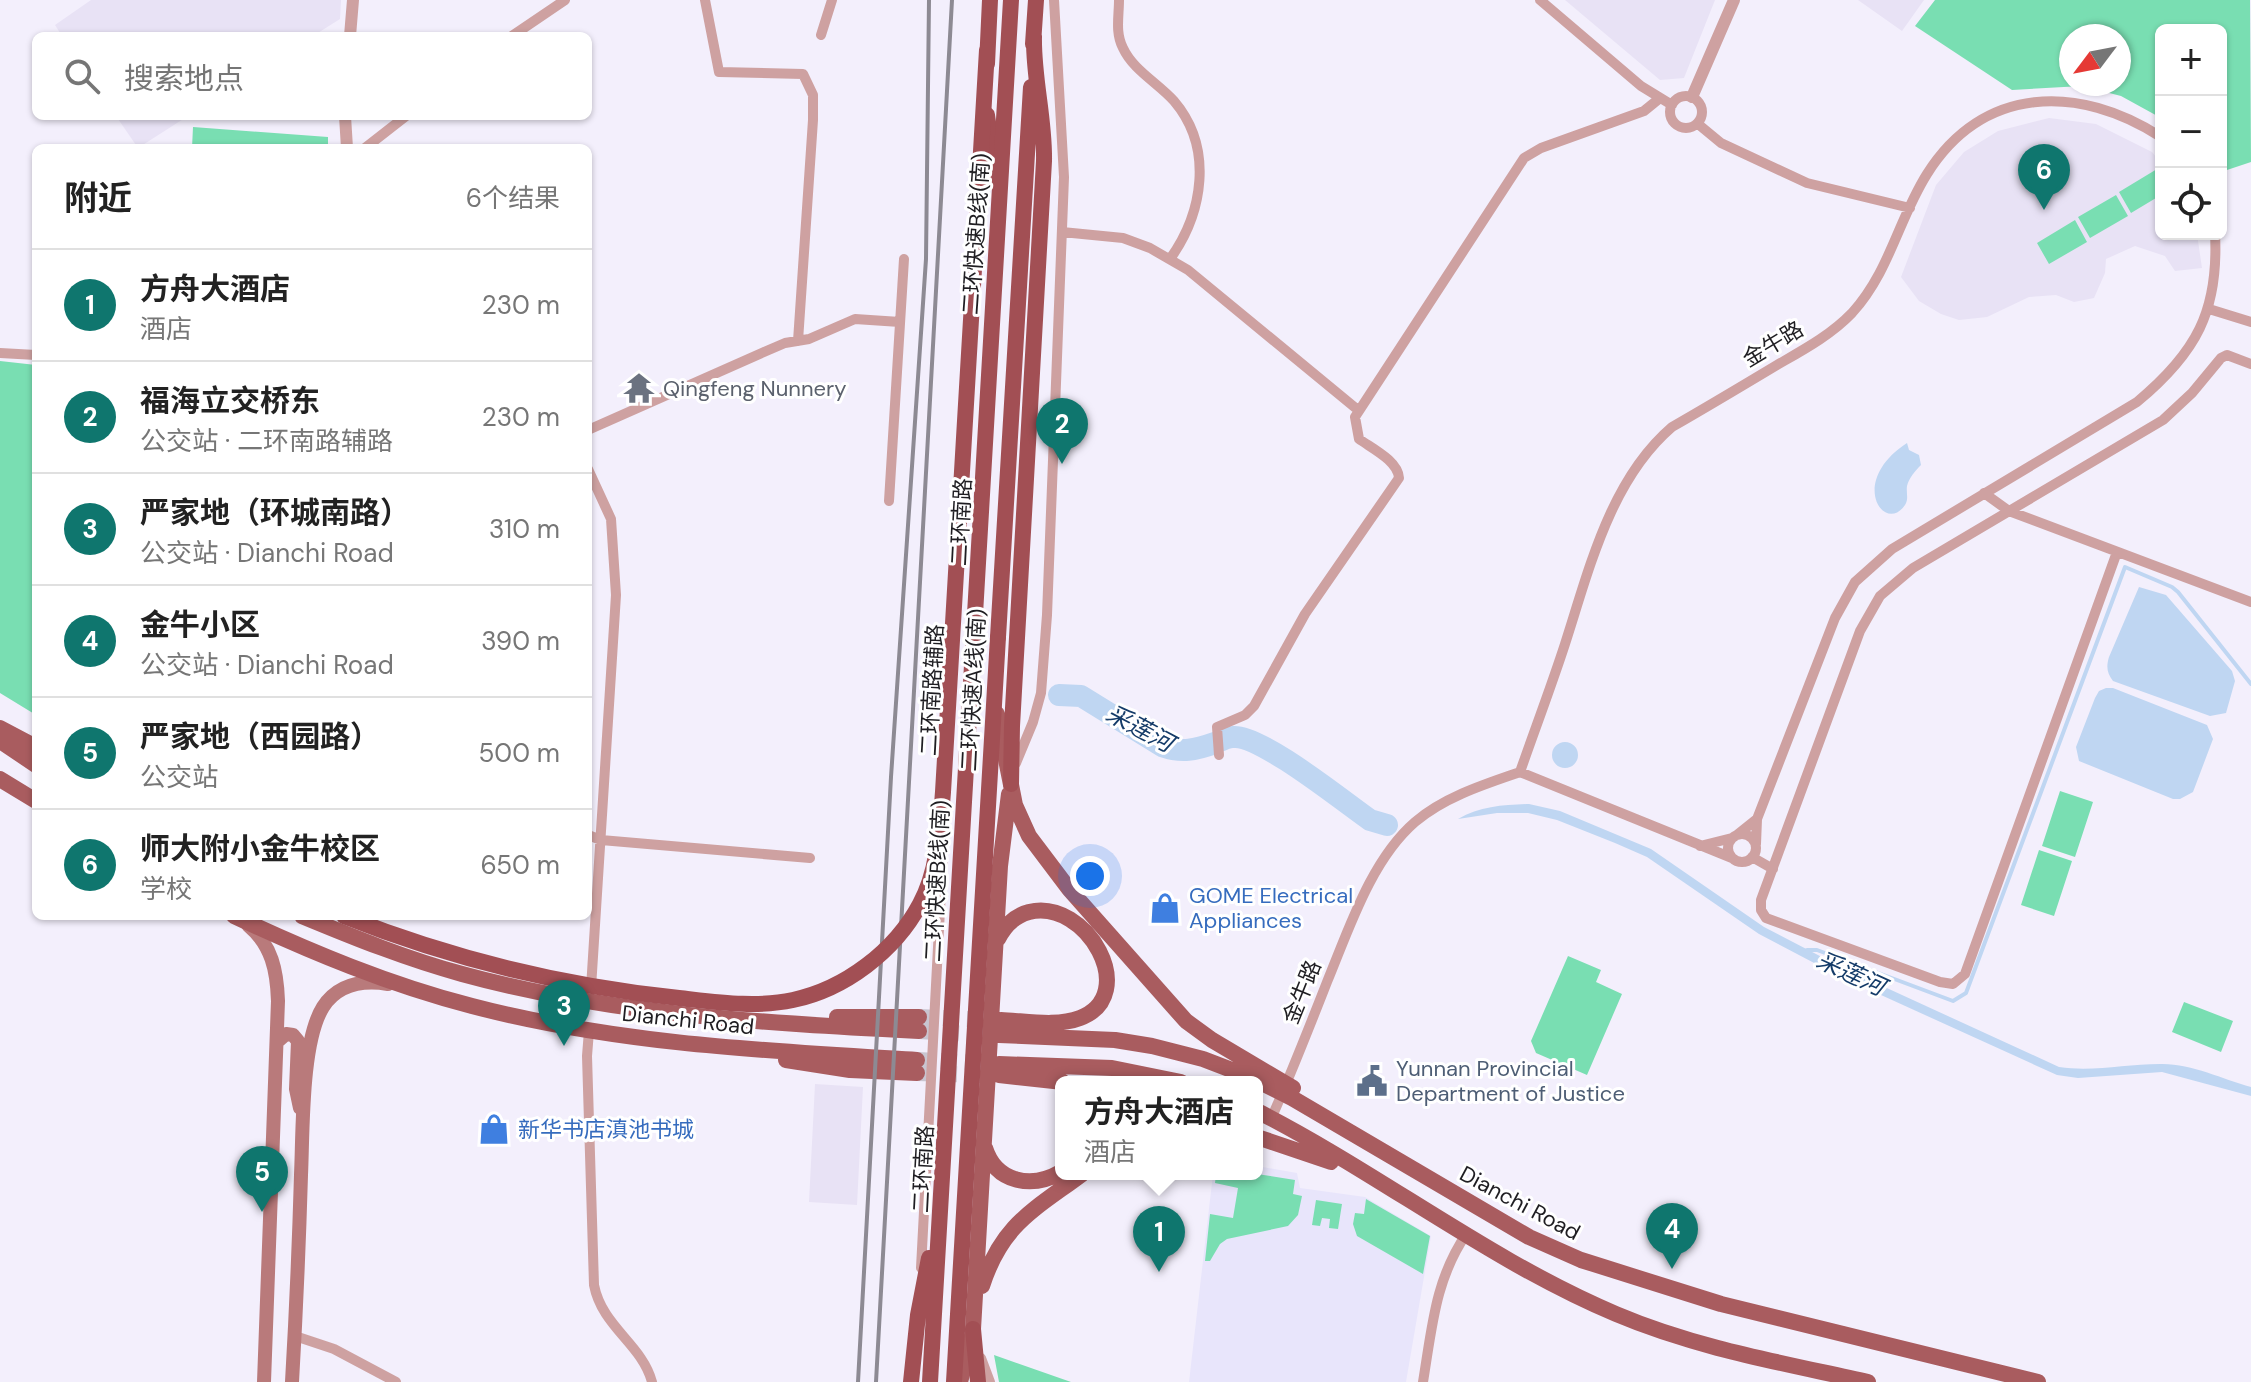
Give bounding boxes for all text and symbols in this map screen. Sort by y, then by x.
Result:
north arrow [2059,24,2131,96]
map controls [2155,24,2227,240]
button: + [2155,24,2227,96]
search box [32,32,592,120]
icon: search [60,54,104,98]
text: 搜索地点 [124,59,244,98]
button: − [2155,96,2227,168]
pin: 6 [2018,144,2070,210]
street label: 二环快速B线(南) [956,152,996,316]
button: locate [2155,168,2227,240]
text: 附近 [64,176,132,221]
text: 6个结果 [466,181,560,215]
text: 方舟大酒店 [140,269,290,308]
text: 1 [85,288,95,322]
text: 230 m [482,288,560,322]
text: 酒店 [140,312,192,346]
street label: 金牛路 [1737,315,1809,373]
temple icon: Qingfeng Nunnery [622,371,656,405]
place label: Qingfeng Nunnery [663,374,846,403]
text: 福海立交桥东 [140,381,320,420]
pin: 2 [1036,398,1088,464]
text: 2 [82,400,98,434]
text: 230 m [482,400,560,434]
text: 公交站 · 二环南路辅路 [140,424,393,458]
street label: 二环南路 [944,477,978,567]
text: 严家地（环城南路） [140,493,410,532]
text: 3 [82,512,98,546]
text: 310 m [489,512,560,546]
text: 公交站 · Dianchi Road [140,536,394,570]
text: 金牛小区 [140,605,260,644]
street label: 二环快速A线(南) [954,608,992,772]
street label: 二环南路辅路 [914,623,950,757]
text: 4 [82,624,98,658]
text: 390 m [481,624,560,658]
text: 公交站 · Dianchi Road [140,648,394,682]
water label: 采莲河 [1101,697,1183,760]
text: 严家地（西园路） [140,717,380,756]
text: 5 [82,736,98,770]
text: 500 m [478,736,560,770]
text: 公交站 [140,760,218,794]
street label: 二环快速B线(南) [918,800,956,962]
text: 师大附小金牛校区 [140,829,380,868]
text: 6 [82,848,98,882]
text: 650 m [480,848,560,882]
your location [1070,856,1110,896]
text: 学校 [140,872,192,906]
place label: GOME Electrical Appliances [1189,881,1353,935]
shop icon: GOME Electrical Appliances [1148,891,1182,925]
water label: 采莲河 [1812,944,1894,1004]
street label: 金牛路 [1276,956,1328,1028]
pin: 3 [538,980,590,1046]
street label: Dianchi Road [621,999,755,1041]
place label: Yunnan Provincial Department of Justice [1396,1054,1625,1108]
public building icon: Yunnan Provincial Department of Justice [1355,1064,1389,1098]
popup [1055,1076,1263,1180]
text: 方舟大酒店 [1084,1092,1234,1131]
shop icon: 新华书店滇池书城 [477,1112,511,1146]
place label: 新华书店滇池书城 [518,1115,694,1144]
street label: 二环南路 [906,1124,940,1214]
text: 酒店 [1084,1135,1136,1169]
pin: 5 [236,1146,288,1212]
street label: Dianchi Road [1455,1159,1585,1247]
pin: 4 [1646,1203,1698,1269]
pin: 1 [1133,1206,1185,1272]

